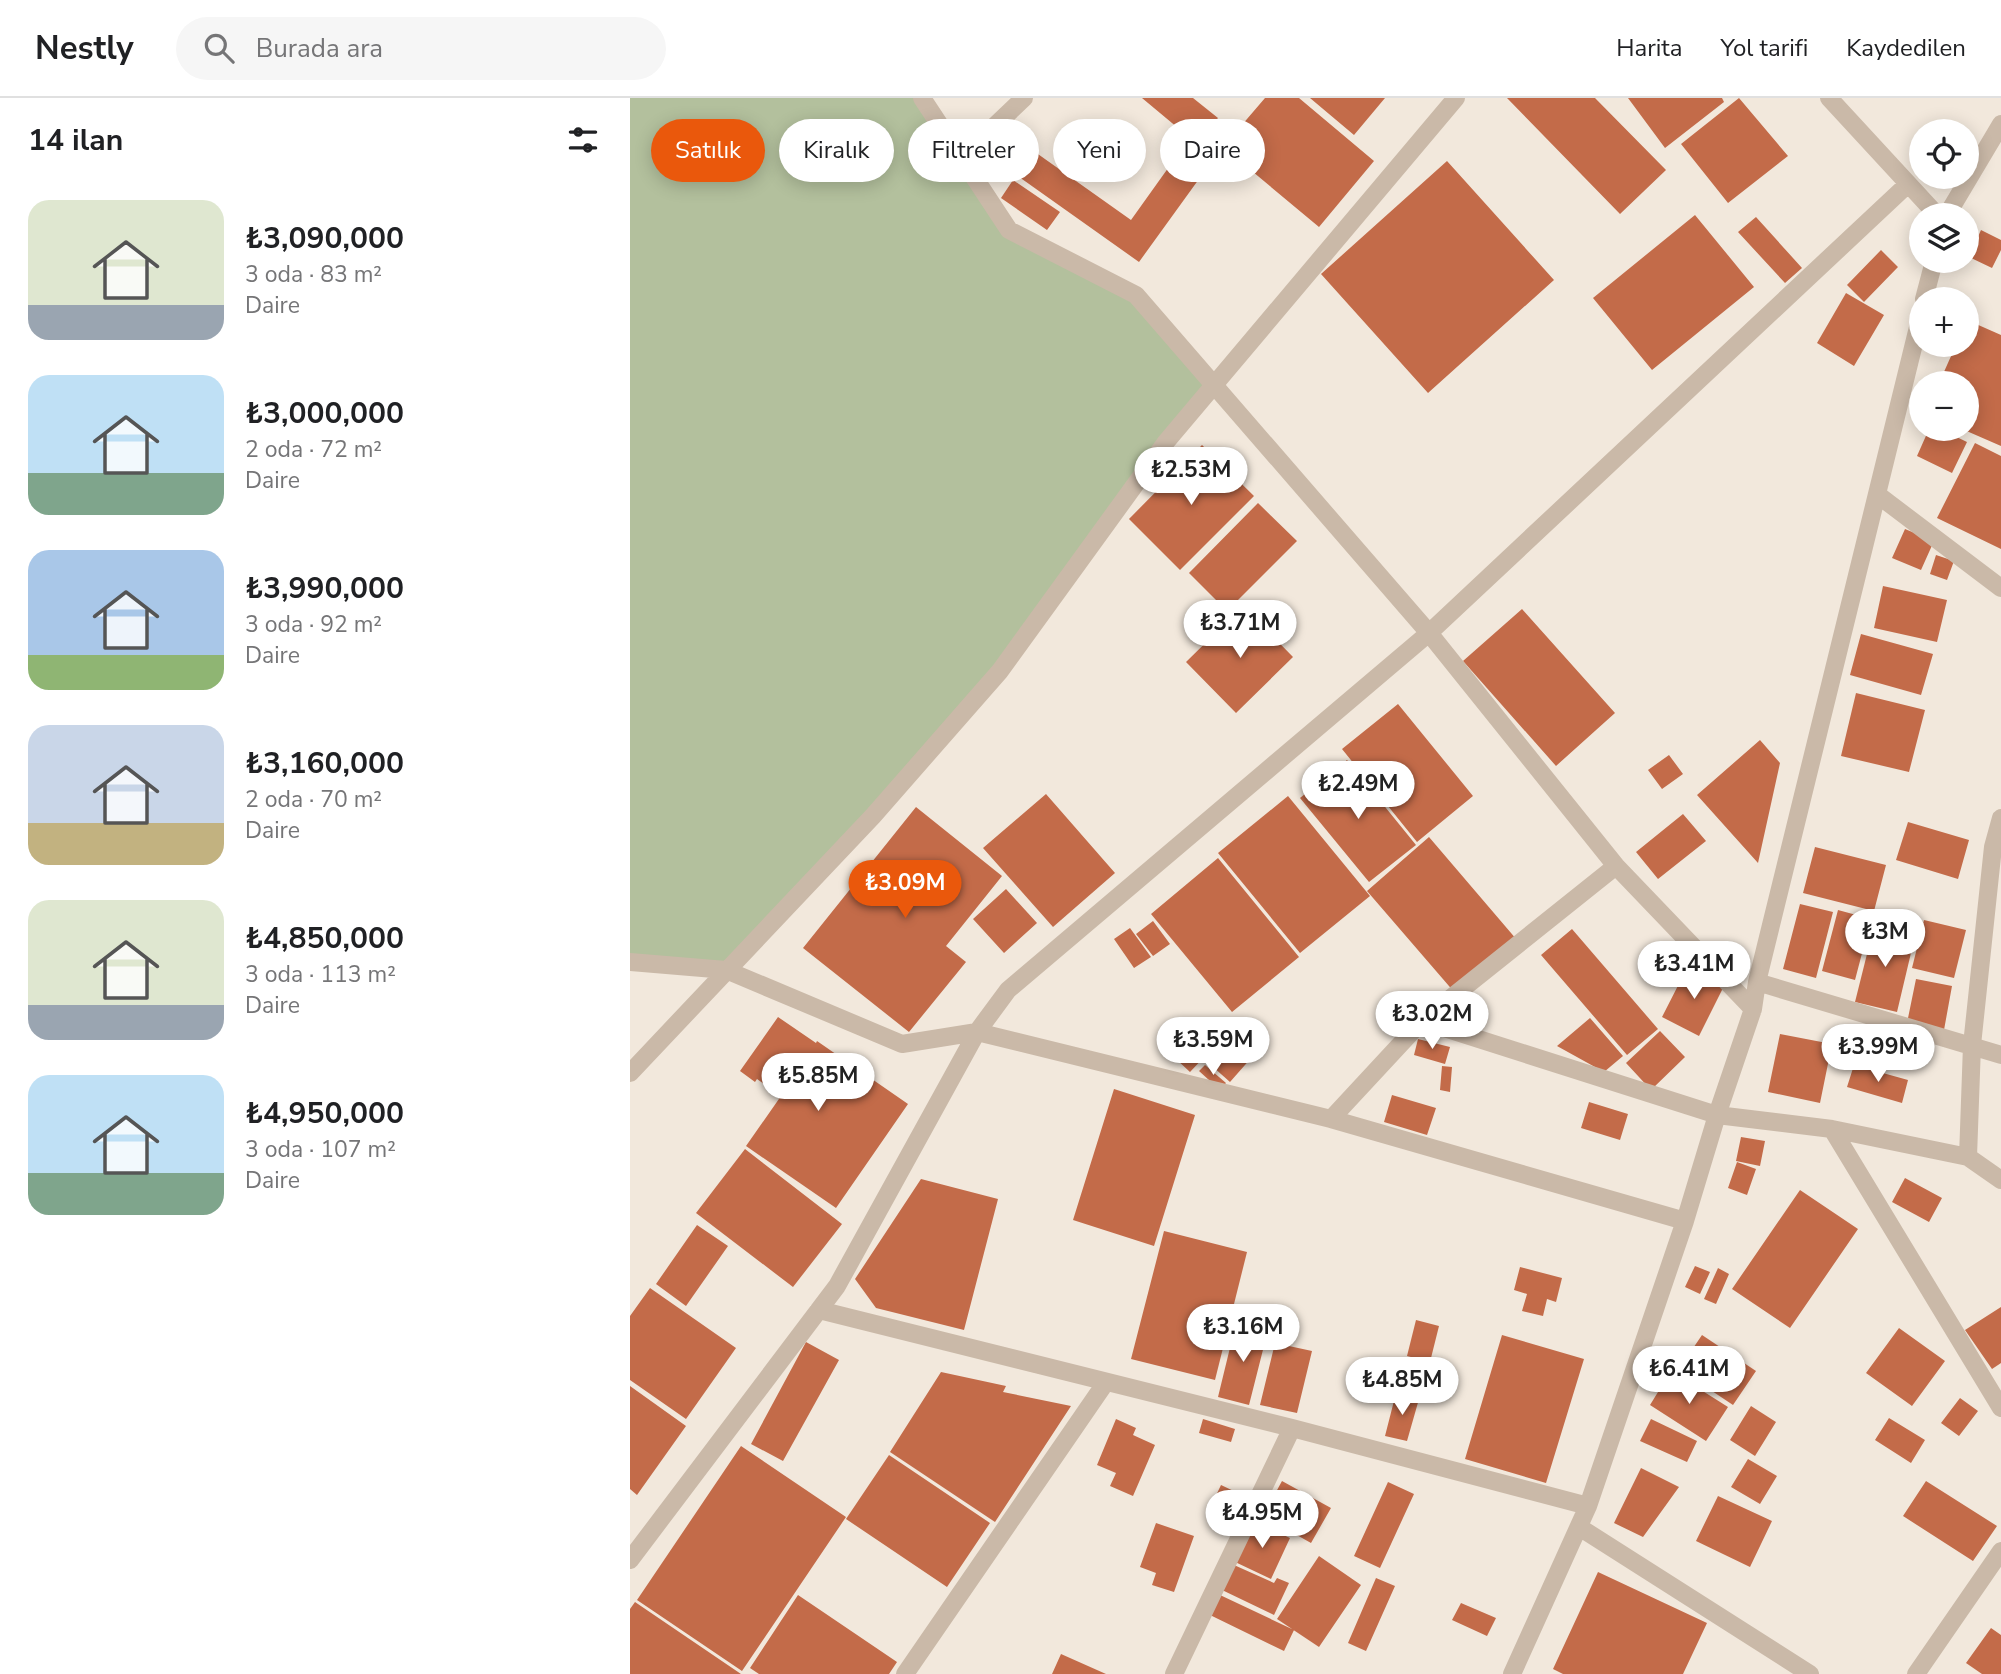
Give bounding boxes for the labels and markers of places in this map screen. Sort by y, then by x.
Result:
pin: ₺2.53M [1134,448,1248,507]
pin: ₺3.71M [1183,601,1297,660]
pin: ₺2.49M [1301,762,1415,821]
pin: ₺3.09M [848,860,962,920]
pin: ₺3M [1851,910,1919,969]
pin: ₺3.41M [1637,942,1751,1001]
pin: ₺3.02M [1375,992,1489,1051]
pin: ₺3.59M [1156,1018,1270,1077]
pin: ₺3.99M [1821,1024,1935,1084]
pin: ₺5.85M [761,1054,875,1113]
pin: ₺3.16M [1186,1304,1300,1364]
pin: ₺6.41M [1632,1346,1746,1406]
pin: ₺4.85M [1345,1358,1459,1417]
pin: ₺4.95M [1205,1490,1319,1550]

